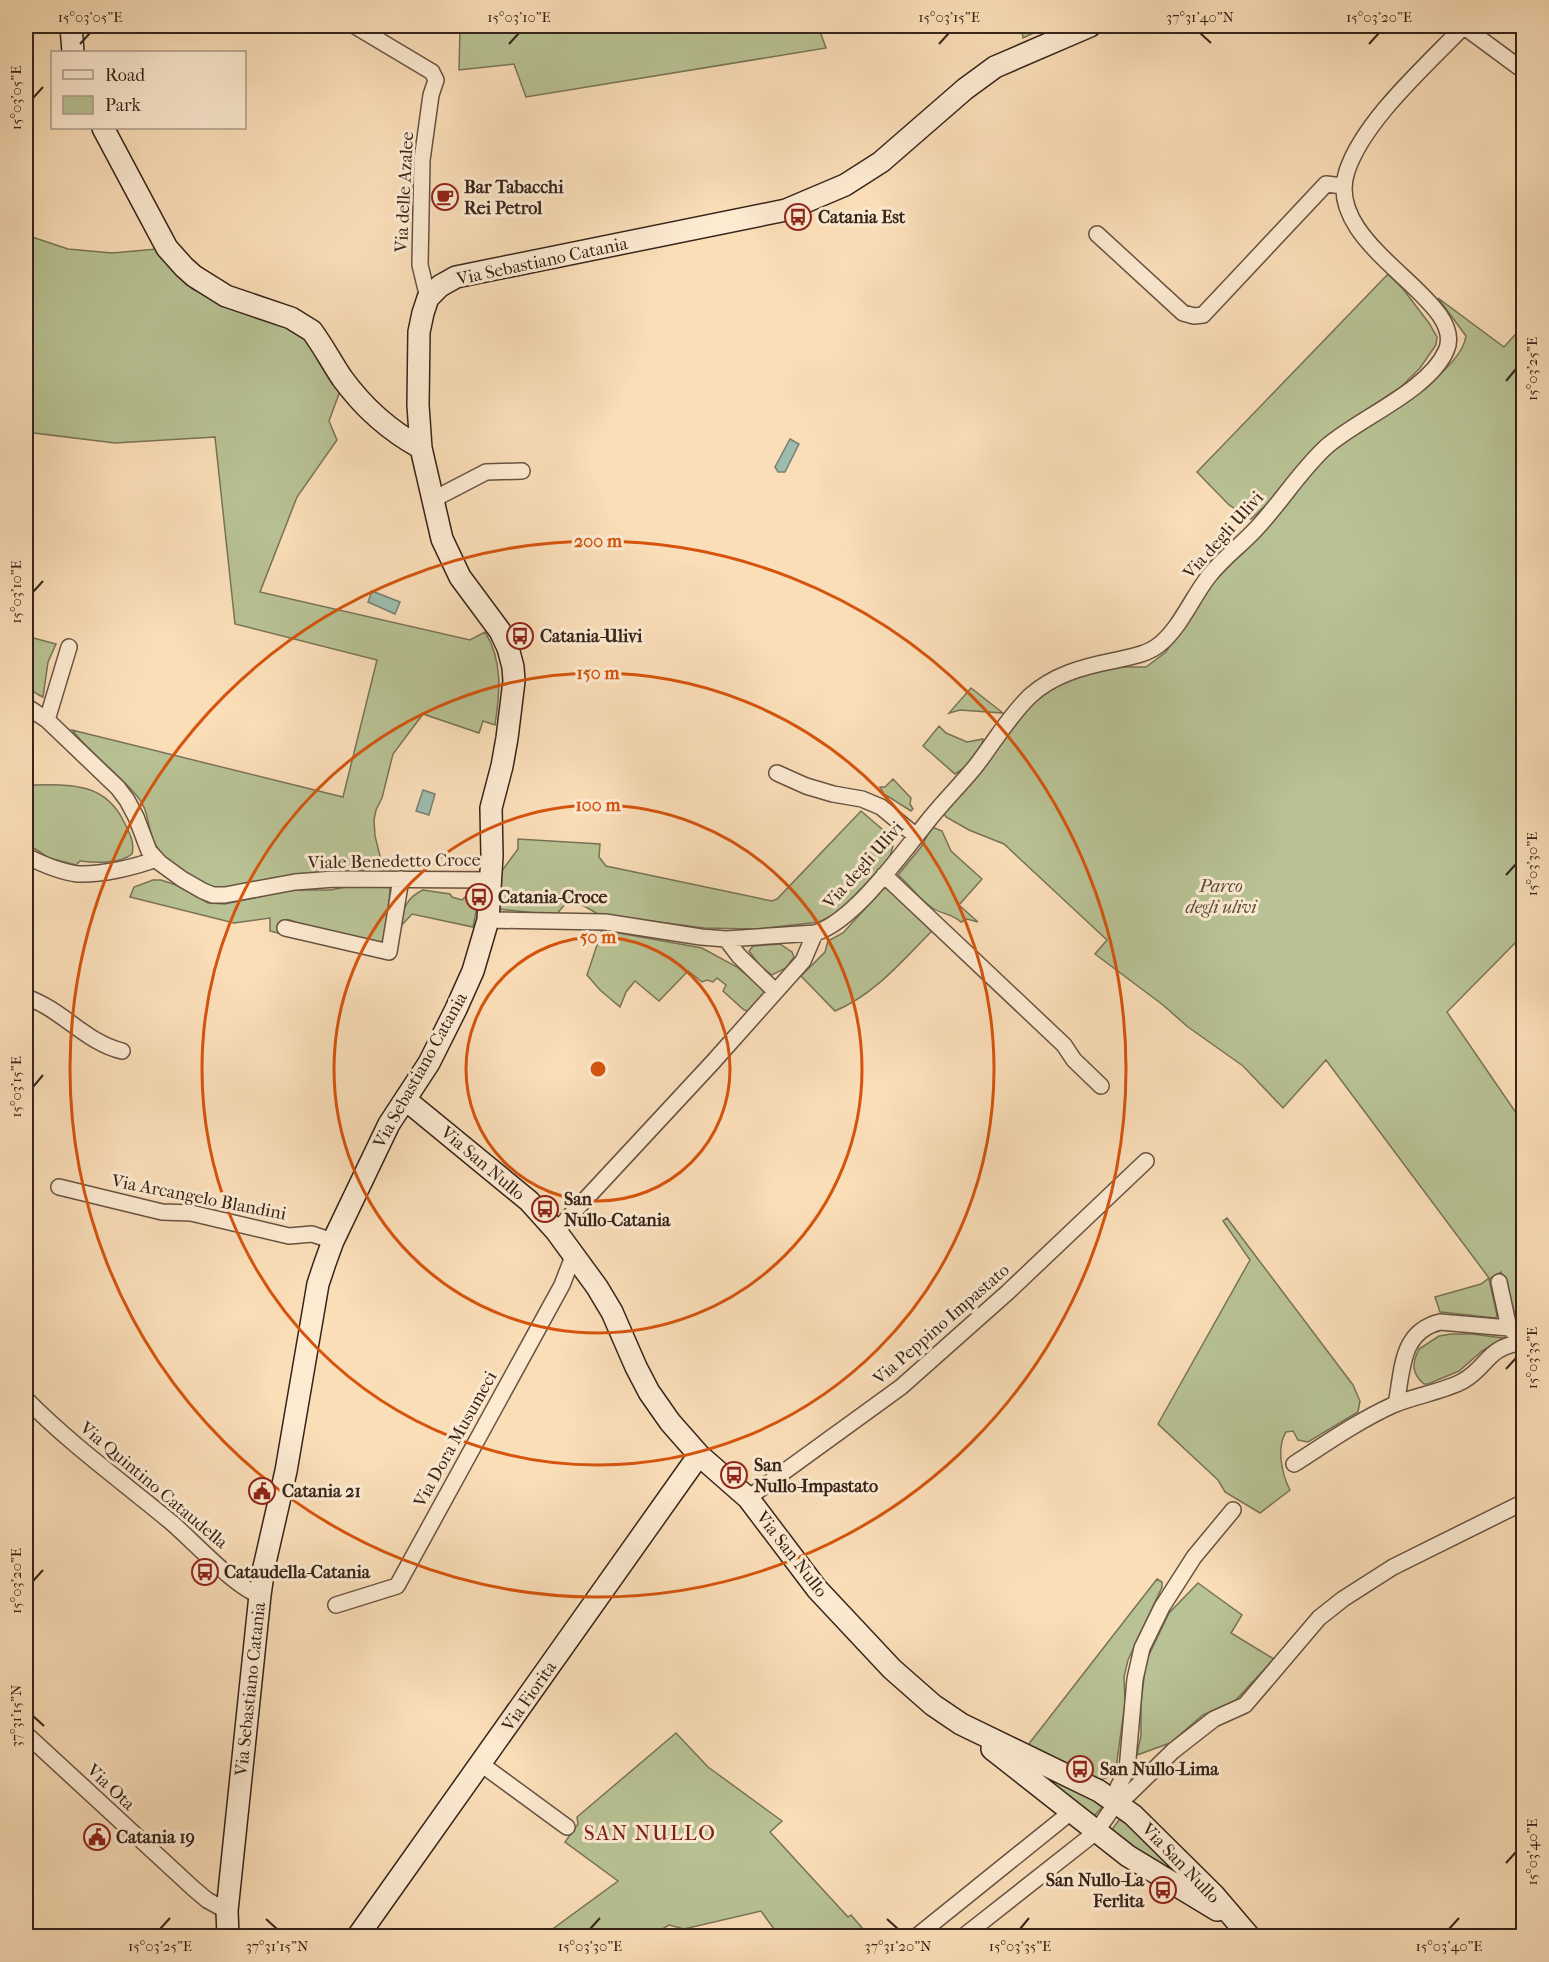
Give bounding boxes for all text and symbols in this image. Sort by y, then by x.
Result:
text: 15°03'05"E [58,8,122,26]
text: 15°03'10"E [487,8,551,26]
text: 15°03'15"E [918,8,980,26]
text: 37°31'40"N [1166,8,1235,26]
text: 15°03'20"E [1346,8,1412,26]
legend [51,51,246,129]
text: Road [105,65,145,86]
text: 15°03'05"E [7,66,25,130]
text: Park [105,95,142,116]
street label: Via delle Azalee [391,131,418,254]
place label: Bar Tabacchi Rei Petrol [464,177,564,219]
cafe icon: Bar Tabacchi Rei Petrol [430,182,460,212]
bus stop icon: Catania Est [783,202,813,232]
place label: Catania Est [818,207,906,228]
street label: Via Sebastiano Catania [454,233,630,290]
text: 15°03'25"E [1523,337,1541,401]
street label: Via degli Ulivi [1178,487,1268,584]
text: 200 m [574,531,623,552]
text: 15°03'10"E [7,560,25,624]
bus stop icon: Catania-Ulivi [505,621,535,651]
place label: Catania-Ulivi [540,626,643,647]
text: 150 m [577,663,620,684]
text: 100 m [575,795,622,816]
street label: Via degli Ulivi [818,817,908,914]
text: 15°03'30"E [1523,832,1541,896]
street label: Viale Benedetto Croce [306,849,481,874]
park label: Parco degli ulivi [1186,876,1258,918]
bus stop icon: Catania-Croce [464,882,494,912]
place label: Catania-Croce [498,887,608,908]
text: 50 m [580,927,617,948]
street label: Via Sebastiano Catania [368,988,472,1153]
text: 15°03'15"E [7,1056,25,1118]
centre of rings [588,1059,608,1079]
street label: Via San Nullo [435,1121,529,1205]
street label: Via Arcangelo Blandini [109,1170,289,1225]
place label: San Nullo-Catania [564,1189,671,1231]
bus stop icon: San Nullo-Catania [530,1194,560,1224]
street label: Via Peppino Impastato [868,1259,1014,1390]
text: 15°03'35"E [1523,1327,1541,1389]
street label: Via Dora Musumeci [409,1367,502,1512]
street label: Via Quintino Cataudella [75,1417,232,1554]
place label: San Nullo-Impastato [754,1455,878,1497]
bus stop icon: San Nullo-Impastato [719,1460,749,1490]
public building icon: Catania 21 [247,1476,277,1506]
place label: Catania 21 [282,1481,361,1502]
street label: Via San Nullo [751,1506,832,1602]
text: 15°03'20"E [7,1548,25,1614]
bus stop icon: Cataudella-Catania [190,1557,220,1587]
place label: Cataudella-Catania [224,1562,371,1583]
street label: Via Sebastiano Catania [231,1601,270,1778]
street label: Via Fiorita [497,1657,562,1736]
text: 37°31'15"N [7,1684,25,1747]
bus stop icon: San Nullo-Lima [1065,1754,1095,1784]
street label: Via Ota [81,1759,140,1815]
place label: San Nullo-Lima [1100,1759,1219,1780]
street label: Via San Nullo [1136,1818,1224,1908]
text: 15°03'40"E [1523,1818,1541,1886]
district label: SAN NULLO [584,1821,716,1845]
public building icon: Catania 19 [82,1822,112,1852]
place label: Catania 19 [116,1827,195,1848]
place label: San Nullo-La Ferlita [1046,1870,1145,1912]
bus stop icon: San Nullo-La Ferlita [1148,1875,1178,1905]
text: 15°03'25"E [128,1937,192,1955]
text: 37°31'15"N [246,1937,309,1955]
text: 15°03'30"E [558,1937,622,1955]
text: 37°31'20"N [865,1937,932,1955]
text: 15°03'35"E [989,1937,1051,1955]
text: 15°03'40"E [1415,1937,1483,1955]

